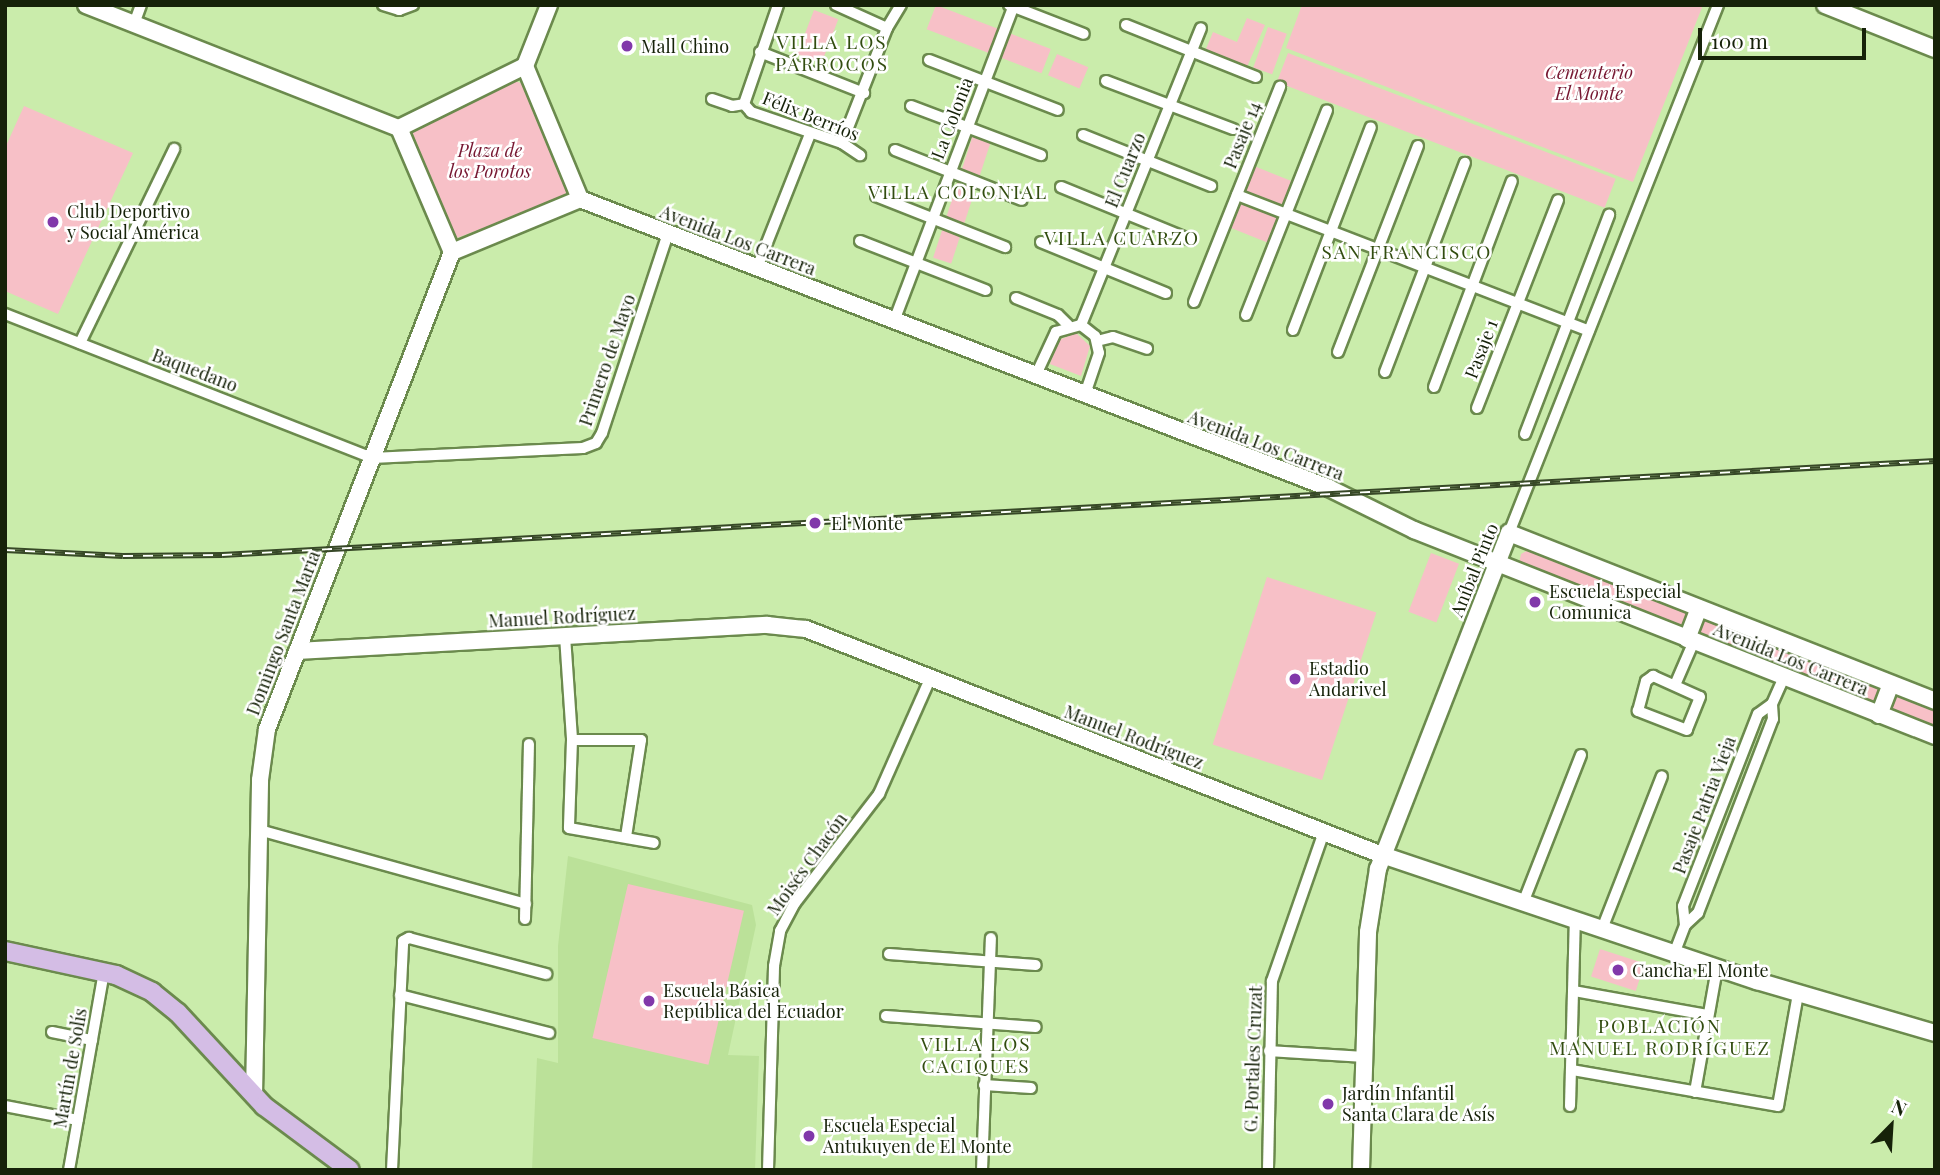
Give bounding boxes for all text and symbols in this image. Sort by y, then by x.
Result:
scale bar [1702,14,1870,58]
text: 100 m [1711,26,1768,54]
district label: VILLA LOS PÁRROCOS [776,31,888,75]
place label: Mall Chino [641,35,729,57]
marker: Mall Chino [619,38,635,54]
park label: Cementerio El Monte [1545,62,1633,104]
street label: La Colonia [927,74,977,162]
street label: Félix Berríos [759,87,863,145]
street label: Pasaje 14 [1219,98,1265,172]
street label: El Cuarzo [1100,129,1150,211]
park label: Plaza de los Porotos [449,140,531,182]
district label: VILLA COLONIAL [870,181,1046,203]
street label: Avenida Los Carrera [657,200,819,280]
place label: Club Deportivo y Social América [67,201,200,244]
marker: Club Deportivo y Social América [45,214,61,230]
district label: VILLA CUARZO [1045,227,1199,249]
district label: SAN FRANCISCO [1323,241,1491,263]
street label: Primero de Mayo [574,291,640,429]
street label: Pasaje 1 [1460,316,1502,382]
street label: Baquedano [149,344,241,396]
street label: Avenida Los Carrera [1185,405,1347,485]
place label: El Monte [831,512,903,534]
marker: El Monte [805,513,825,533]
street label: Aníbal Pinto [1445,520,1503,620]
street label: Domingo Santa María [242,548,324,718]
place label: Escuela Especial Comunica [1549,581,1682,624]
marker: Escuela Especial Comunica [1527,594,1543,610]
street label: Manuel Rodríguez [488,602,636,632]
street label: Avenida Los Carrera [1710,618,1872,700]
place label: Estadio Andarivel [1309,658,1387,700]
marker: Estadio Andarivel [1287,671,1303,687]
street label: Manuel Rodríguez [1061,701,1207,773]
street label: Pasaje Patria Vieja [1668,733,1740,877]
street label: Moisés Chacón [763,809,851,919]
place label: Cancha El Monte [1632,959,1769,981]
marker: Cancha El Monte [1610,962,1626,978]
place label: Escuela Básica República del Ecuador [663,980,844,1023]
street label: G. Portales Cruzat [1240,985,1266,1133]
marker: Escuela Básica República del Ecuador [641,993,657,1009]
street label: Martín de Solís [49,1006,91,1130]
district label: POBLACIÓN MANUEL RODRÍGUEZ [1551,1015,1769,1059]
district label: VILLA LOS CACIQUES [922,1033,1030,1077]
place label: Jardín Infantil Santa Clara de Asís [1342,1083,1496,1126]
north arrow [1856,1091,1926,1161]
text: N [1888,1092,1911,1121]
marker: Jardín Infantil Santa Clara de Asís [1320,1096,1336,1112]
place label: Escuela Especial Antukuyen de El Monte [823,1115,1012,1158]
marker: Escuela Especial Antukuyen de El Monte [801,1128,817,1144]

